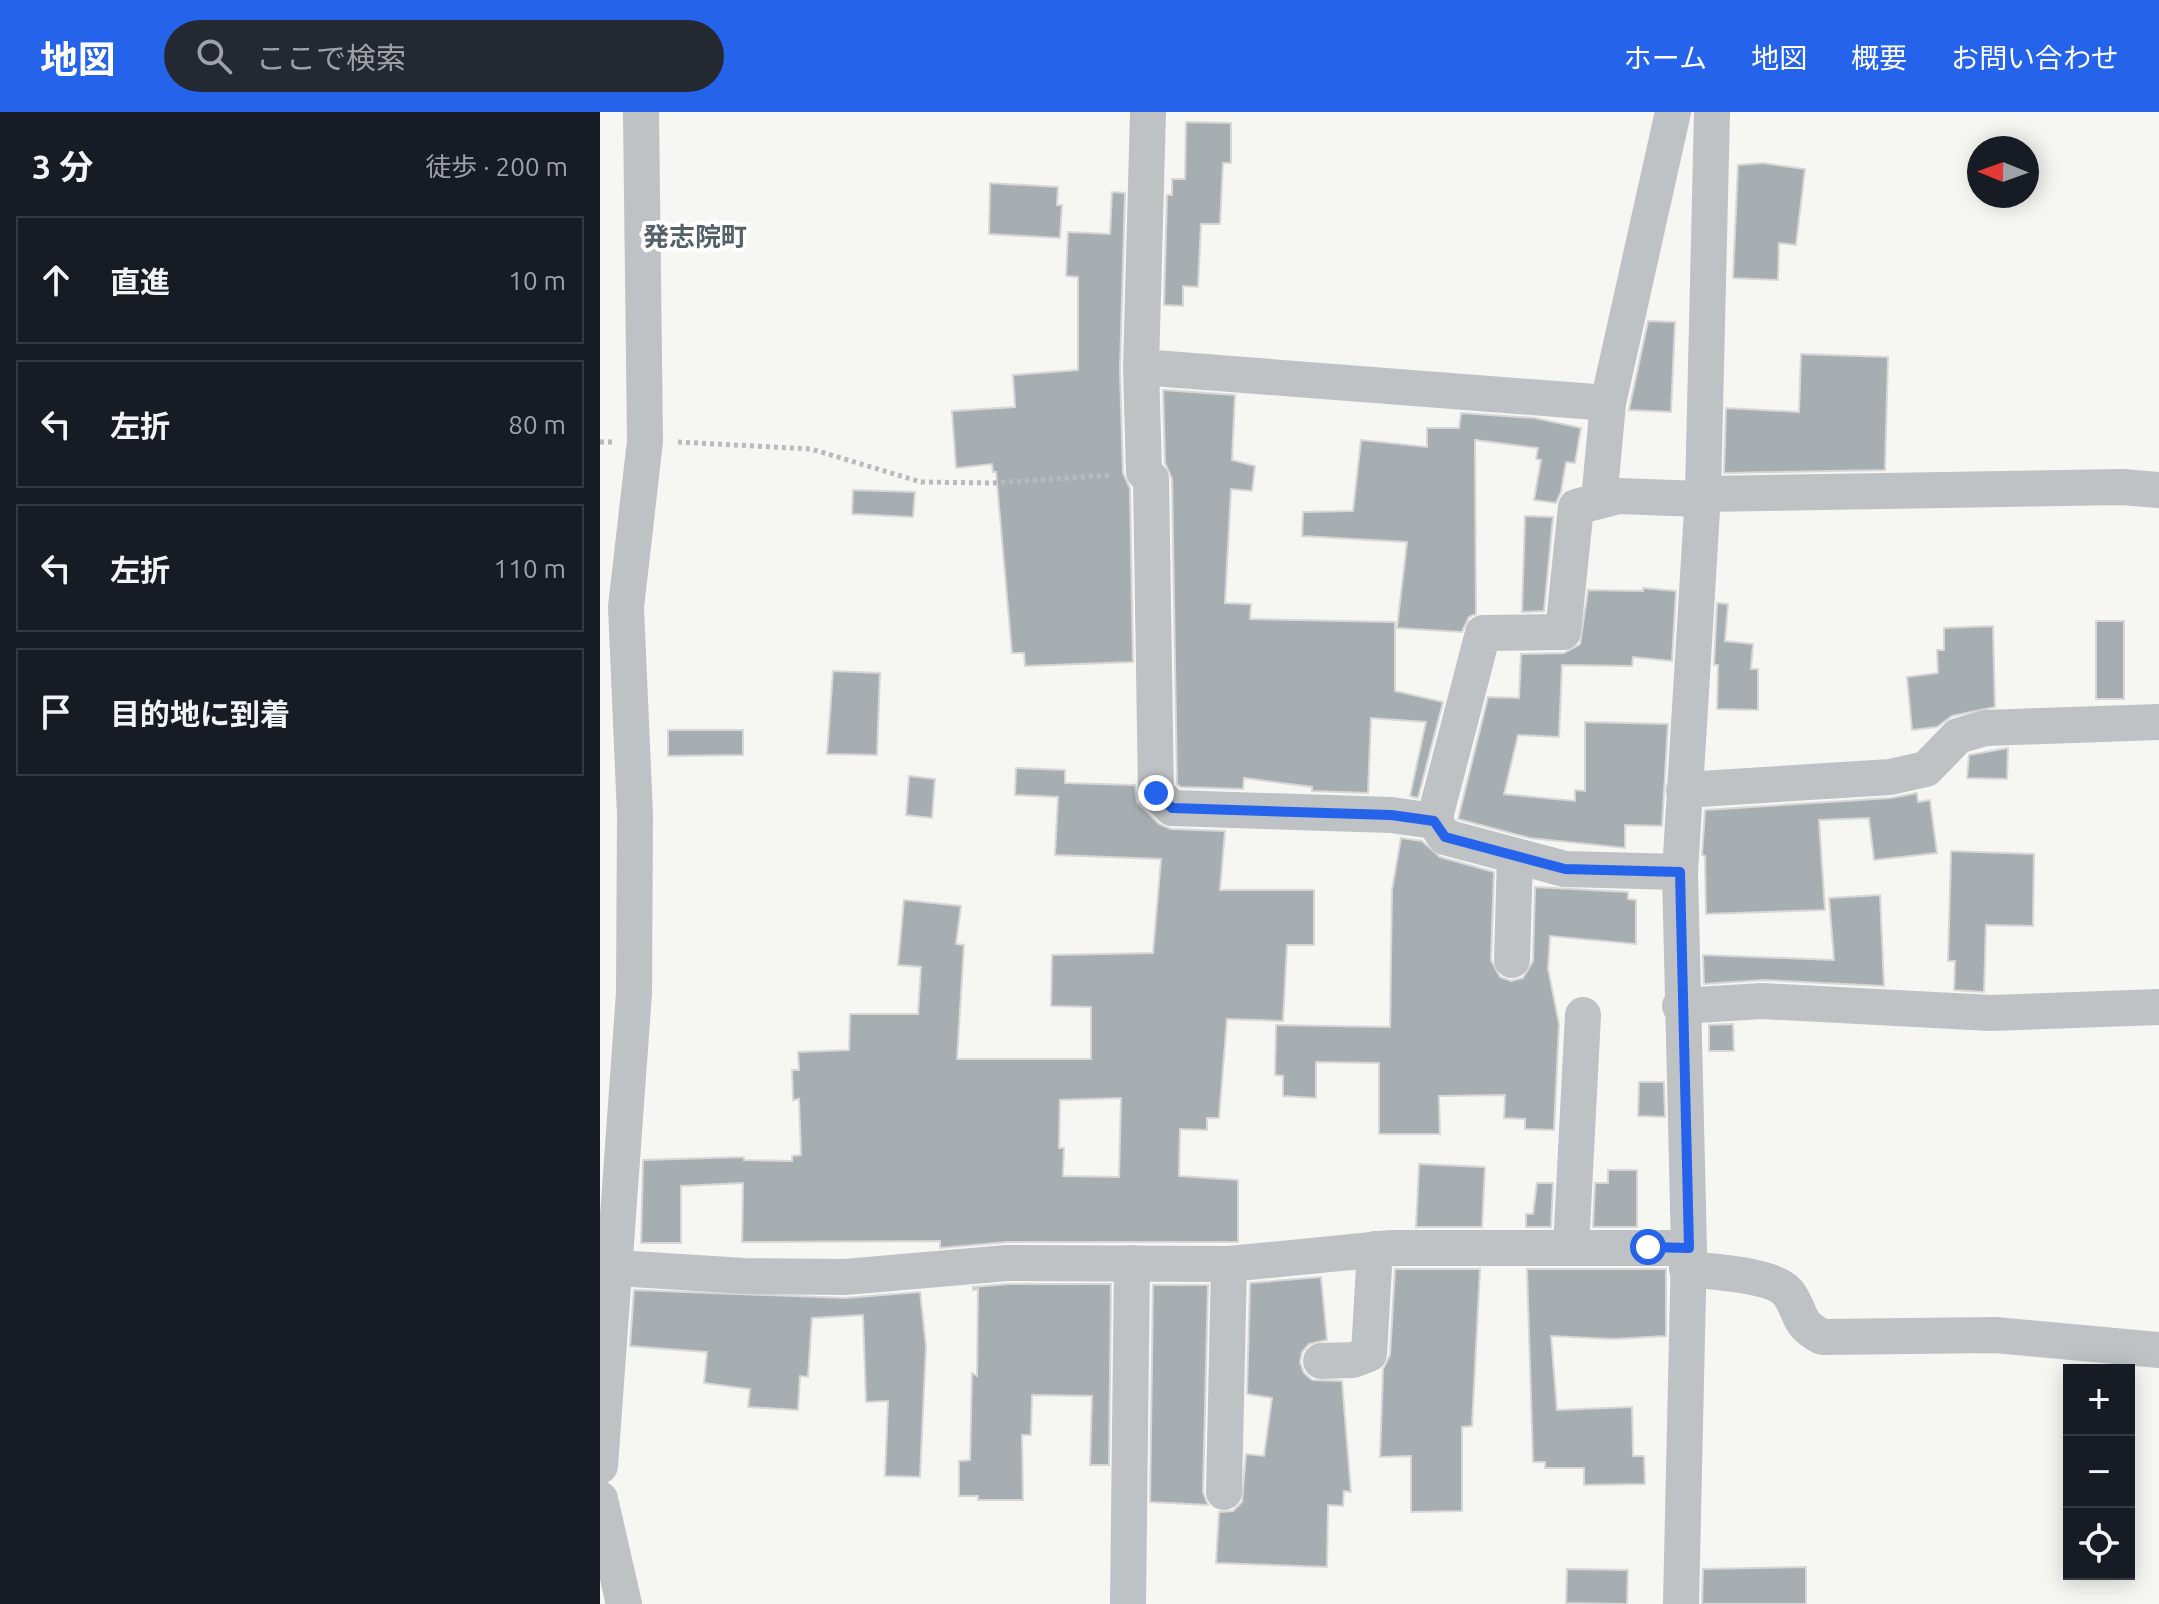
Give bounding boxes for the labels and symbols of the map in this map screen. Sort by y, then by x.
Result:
north arrow [1967,136,2039,208]
district label: 発志院町 [643,222,747,251]
route end [1138,775,1174,811]
route start [1630,1229,1666,1265]

